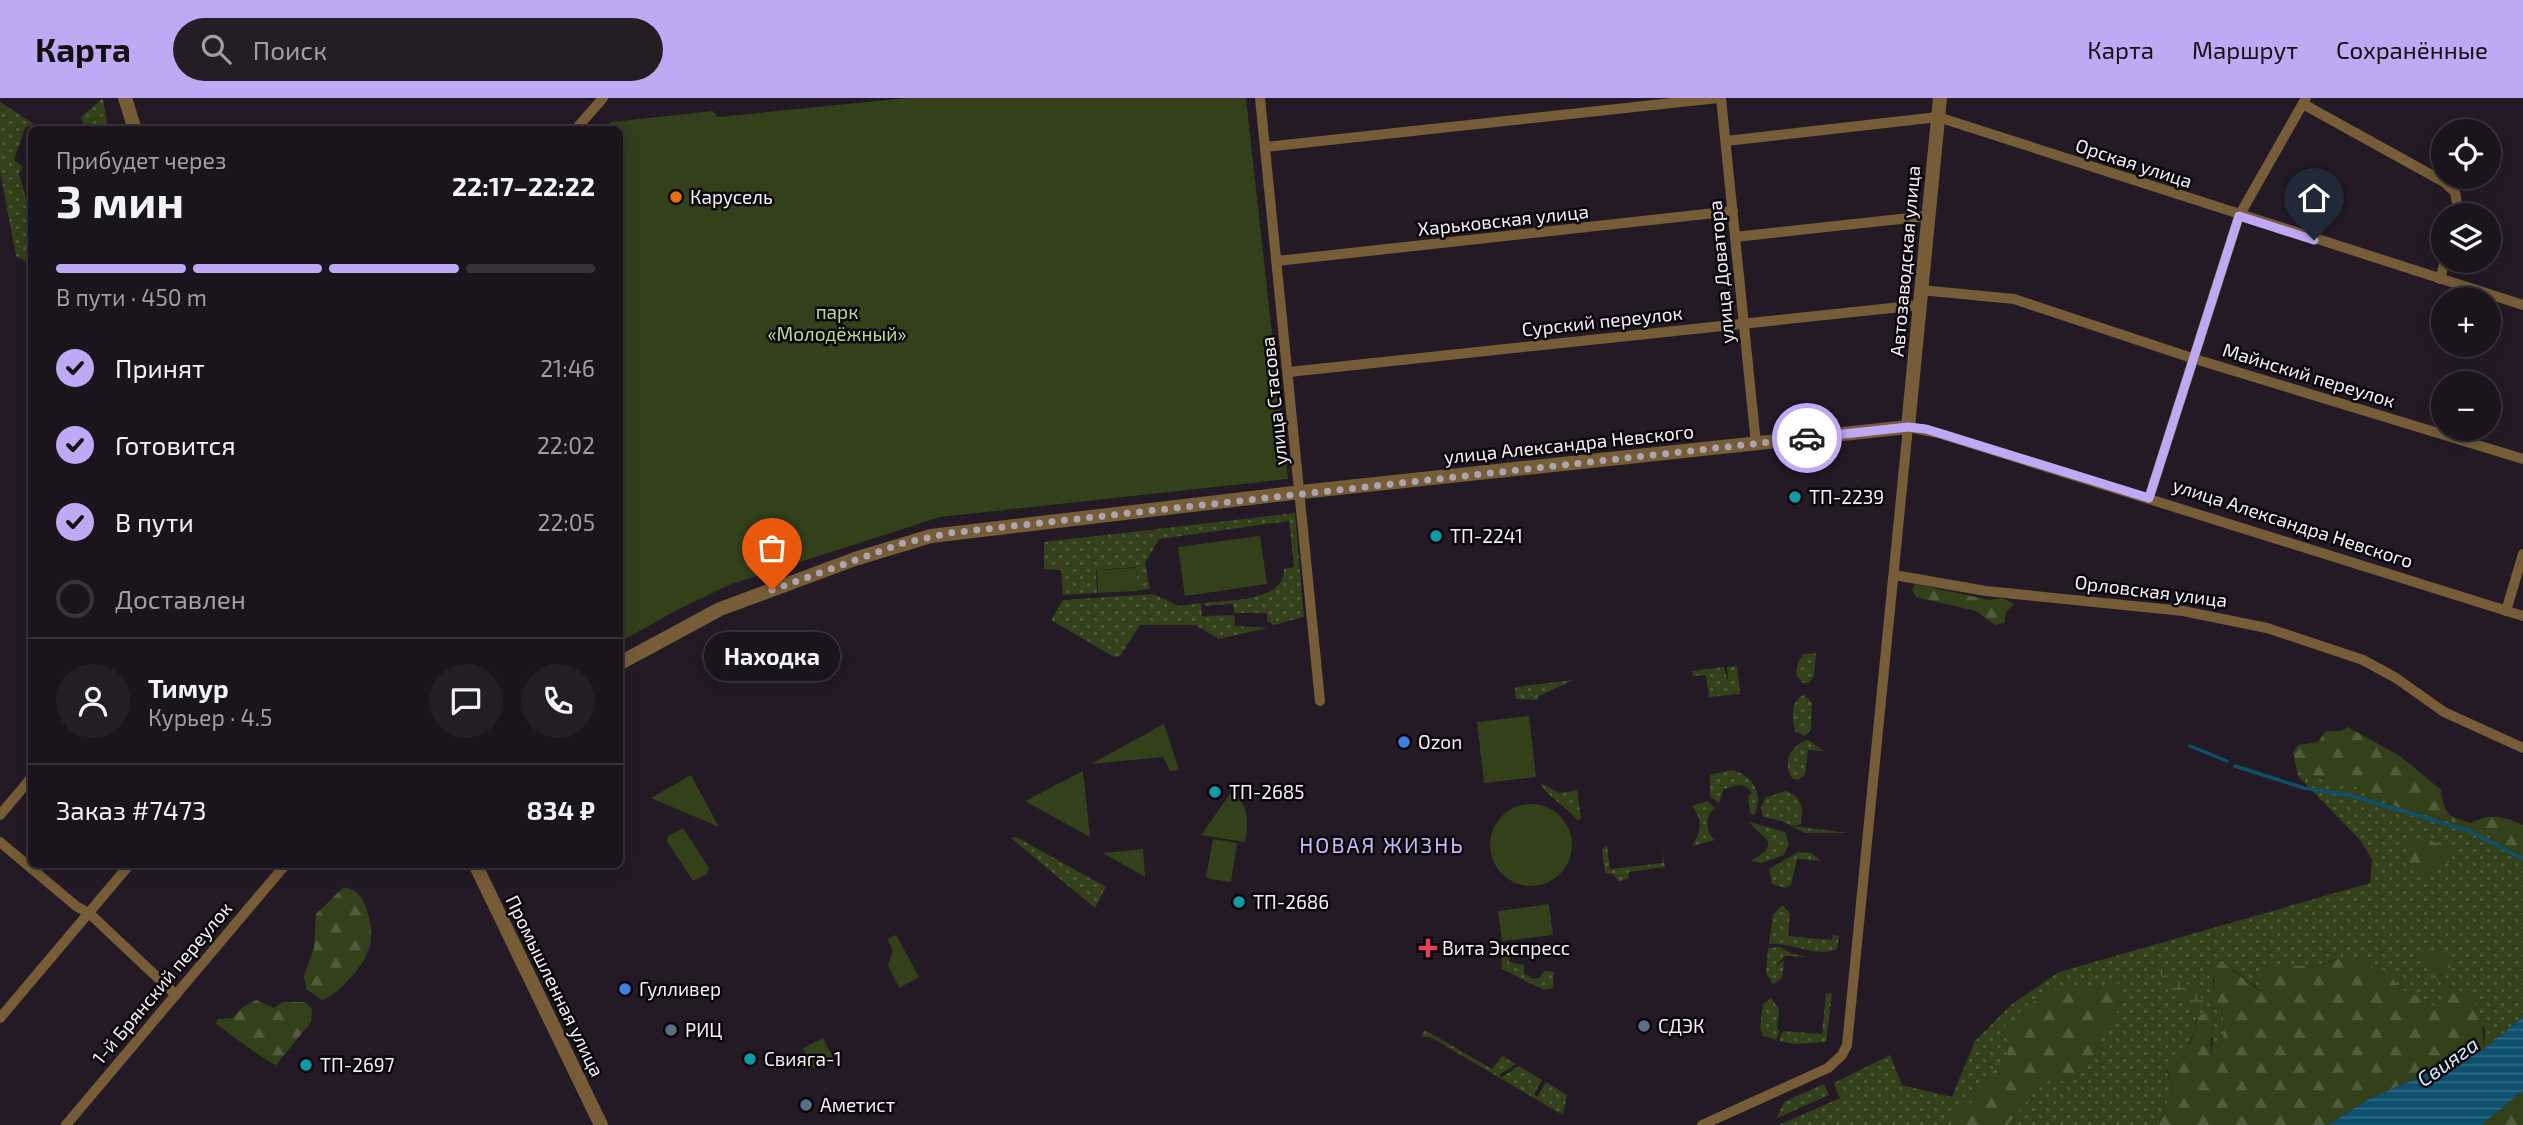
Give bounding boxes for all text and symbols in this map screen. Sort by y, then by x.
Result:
search box [173,18,663,81]
text: Карта [35,29,131,69]
icon: search [197,30,235,68]
text: Поиск [253,34,327,65]
text: Карта [2087,35,2154,64]
text: Маршрут [2192,35,2298,64]
text: Сохранённые [2336,35,2488,64]
map controls [2431,119,2501,441]
button: locate [2431,119,2501,189]
street label: Орская улица [2073,133,2195,193]
text: Прибудет через [56,146,226,174]
street label: Автозаводская улица [1885,164,1925,358]
pin [2284,168,2344,240]
text: 22:17–22:22 [452,170,595,201]
text: 3 мин [56,172,184,227]
icon: home [2295,179,2333,217]
place label: Карусель [690,185,773,209]
marker: Карусель [668,189,684,205]
street label: Харьковская улица [1416,199,1590,241]
street label: улица Доватора [1703,199,1739,345]
button: layers [2431,203,2501,273]
text: В пути · 450 m [56,283,207,311]
button: + [2431,287,2501,357]
park label: парк «Молодёжный» [767,300,907,345]
street label: Сурский переулок [1520,301,1684,341]
street label: улица Стасова [1255,336,1293,466]
street label: Майнский переулок [2220,337,2398,413]
icon: check [56,349,94,387]
text: Принят [115,352,205,383]
text: 21:46 [540,354,595,382]
button: − [2431,371,2501,441]
courier [1772,403,1842,473]
street label: улица Александра Невского [1443,419,1695,469]
icon: car [1788,419,1826,457]
icon: check [56,426,94,464]
text: Готовится [115,429,236,460]
text: 22:02 [537,431,595,459]
street label: улица Александра Невского [2170,473,2416,573]
place label: ТП-2239 [1809,485,1884,508]
marker: ТП-2239 [1787,489,1803,505]
icon: check [56,503,94,541]
text: В пути [115,506,194,537]
text: 22:05 [538,508,595,536]
pin [742,518,802,590]
place label: ТП-2241 [1450,524,1523,547]
marker: ТП-2241 [1428,528,1444,544]
icon: bag [753,529,791,567]
street label: Орловская улица [2073,570,2229,612]
text: Доставлен [115,583,246,614]
callout: Находка [704,632,840,681]
text: Находка [724,642,820,670]
button: person [56,664,130,738]
button: chat [429,664,503,738]
button: phone [521,664,595,738]
text: Тимур [148,672,229,703]
text: Курьер · 4.5 [148,703,272,731]
place label: Ozon [1418,730,1462,753]
marker: Ozon [1396,734,1412,750]
place label: ТП-2685 [1229,780,1305,803]
marker: ТП-2685 [1207,784,1223,800]
text: Заказ #7473 [56,794,207,825]
text: 834 ₽ [527,794,595,825]
district label: НОВАЯ ЖИЗНЬ [1299,832,1465,857]
place label: ТП-2686 [1253,890,1329,913]
street label: Промышленная улица [501,891,609,1081]
marker: ТП-2686 [1231,894,1247,910]
street label: 1-й Брянский переулок [87,897,237,1069]
place label: Вита Экспресс [1442,936,1570,959]
marker: Вита Экспресс [1420,940,1436,956]
place label: Гулливер [639,977,721,1001]
marker: Гулливер [617,981,633,997]
place label: СДЭК [1658,1014,1704,1037]
place label: РИЦ [685,1018,722,1041]
marker: СДЭК [1636,1018,1652,1034]
marker: РИЦ [663,1022,679,1038]
water label: Свияга [2411,1031,2483,1091]
place label: Свияга-1 [764,1047,842,1070]
marker: Свияга-1 [742,1051,758,1067]
place label: ТП-2697 [320,1053,395,1076]
marker: ТП-2697 [298,1057,314,1073]
place label: Аметист [820,1093,895,1116]
marker: Аметист [798,1097,814,1113]

